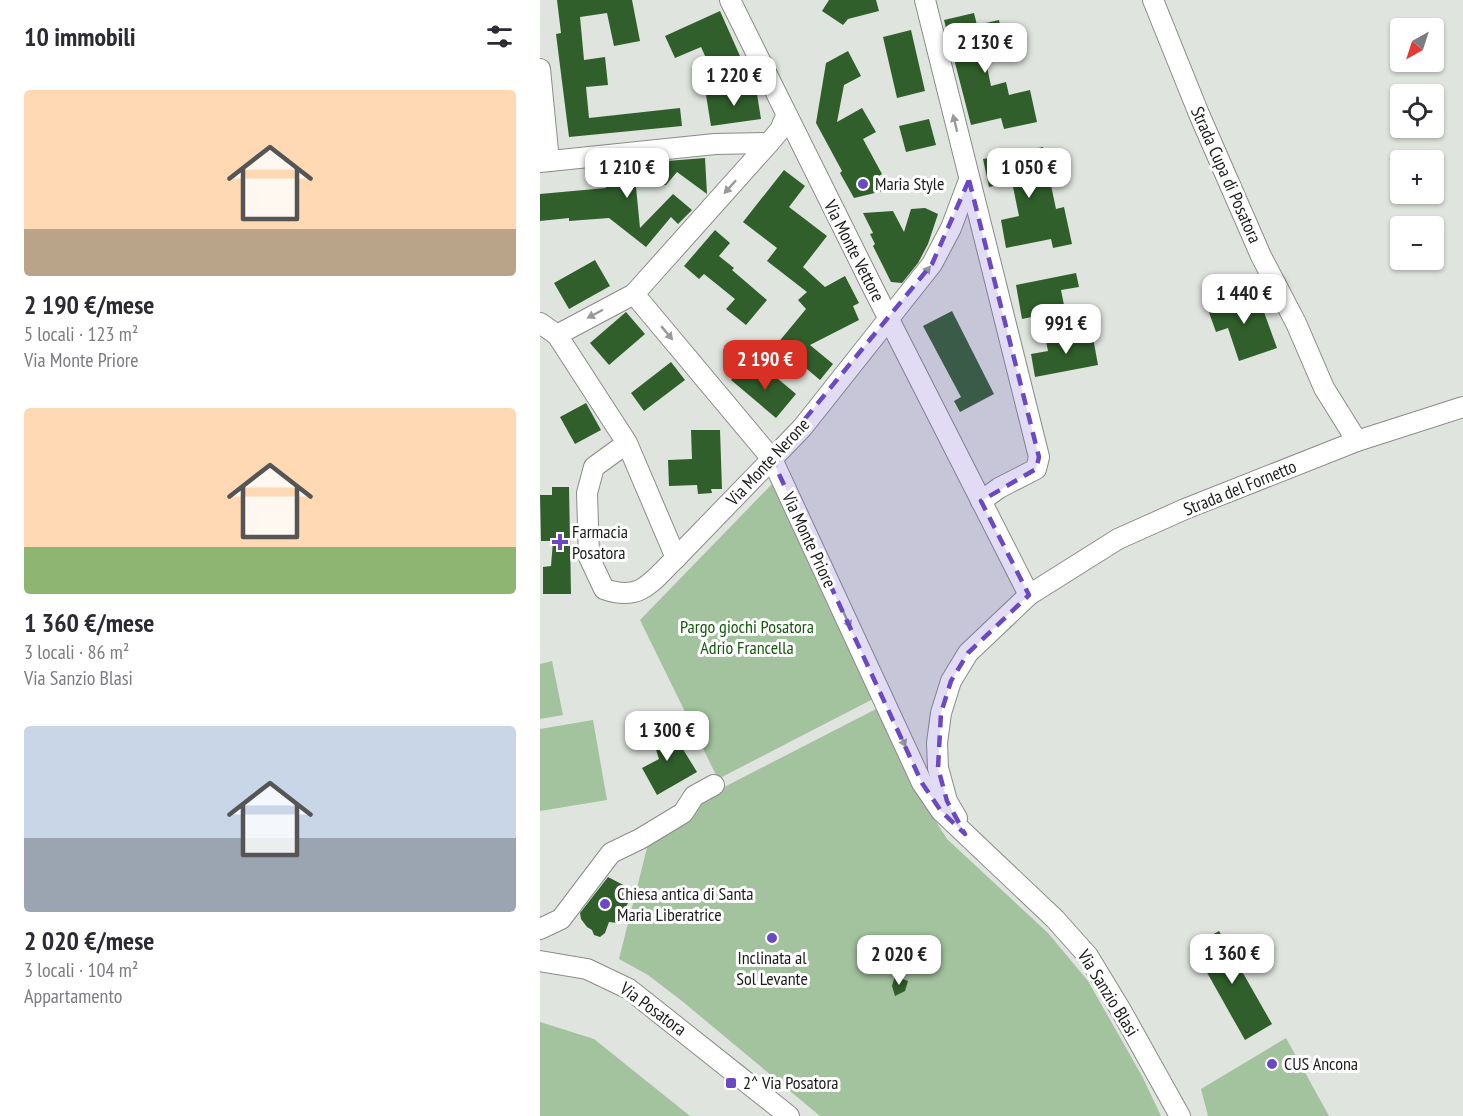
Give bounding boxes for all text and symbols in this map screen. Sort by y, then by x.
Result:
north arrow [1390,18,1444,72]
map controls [1390,18,1444,270]
text: 10 immobili [24,20,136,53]
icon: filters [483,20,516,53]
pin: 2 130 € [930,23,1040,74]
text: 2 130 € [957,29,1013,55]
pin: 1 220 € [679,56,789,107]
text: 1 220 € [706,62,762,88]
button: locate [1390,84,1444,138]
street label: Strada Cupa di Posatora [1186,103,1267,247]
one-way arrow [950,114,960,132]
icon: home [216,129,324,237]
pin: 1 210 € [572,148,682,199]
pin: 1 050 € [974,148,1084,199]
button: + [1390,150,1444,204]
text: 1 210 € [599,154,655,180]
text: 1 050 € [1001,154,1057,180]
place label: Maria Style [875,172,944,195]
marker: Maria Style [856,177,870,191]
one-way arrow [724,179,737,194]
street label: Via Monte Vettore [819,195,890,305]
button: − [1390,216,1444,270]
one-way arrow [918,266,930,281]
pin: 1 440 € [1189,274,1299,325]
text: 1 440 € [1216,280,1272,306]
text: 2 190 €/mese [24,288,154,321]
pin: 991 € [1024,304,1108,355]
one-way arrow [587,309,604,319]
text: 991 € [1045,310,1087,336]
text: 5 locali · 123 m² [24,321,138,347]
one-way arrow [660,325,673,341]
pin: 2 190 € [710,340,820,391]
text: 2 190 € [737,346,793,372]
text: Via Monte Priore [24,347,139,373]
street label: Via Monte Nerone [720,413,814,511]
icon: home [216,447,324,555]
street label: Strada del Fornetto [1180,454,1300,521]
street label: Via Monte Priore [777,487,842,591]
place label: Farmacia Posatora [572,520,628,564]
marker: Farmacia Posatora [553,535,567,549]
text: 1 360 €/mese [24,606,154,639]
one-way arrow [842,612,851,629]
park label: Pargo giochi Posatora Adrio Francella [680,615,814,659]
text: 3 locali · 86 m² [24,639,129,665]
text: Via Sanzio Blasi [24,665,133,691]
pin: 1 300 € [612,711,722,762]
text: 1 300 € [639,717,695,743]
one-way arrow [897,730,906,747]
icon: home [216,765,324,873]
place label: Chiesa antica di Santa Maria Liberatrice [617,882,753,926]
marker: Chiesa antica di Santa Maria Liberatrice [598,897,612,911]
text: 2 020 €/mese [24,924,154,957]
marker: Inclinata al Sol Levante [765,931,779,945]
pin: 1 360 € [1177,934,1287,985]
pin: 2 020 € [844,935,954,986]
text: 1 360 € [1204,940,1260,966]
text: 2 020 € [871,941,927,967]
street label: Via Sanzio Blasi [1072,944,1144,1040]
place label: Inclinata al Sol Levante [736,946,808,990]
text: 3 locali · 104 m² [24,957,138,983]
street label: Via Posatora [615,976,691,1040]
text: Appartamento [24,983,122,1009]
place label: CUS Ancona [1284,1052,1358,1075]
marker: CUS Ancona [1265,1057,1279,1071]
place label: 2^ Via Posatora [743,1071,839,1094]
marker: 2^ Via Posatora [724,1076,738,1090]

